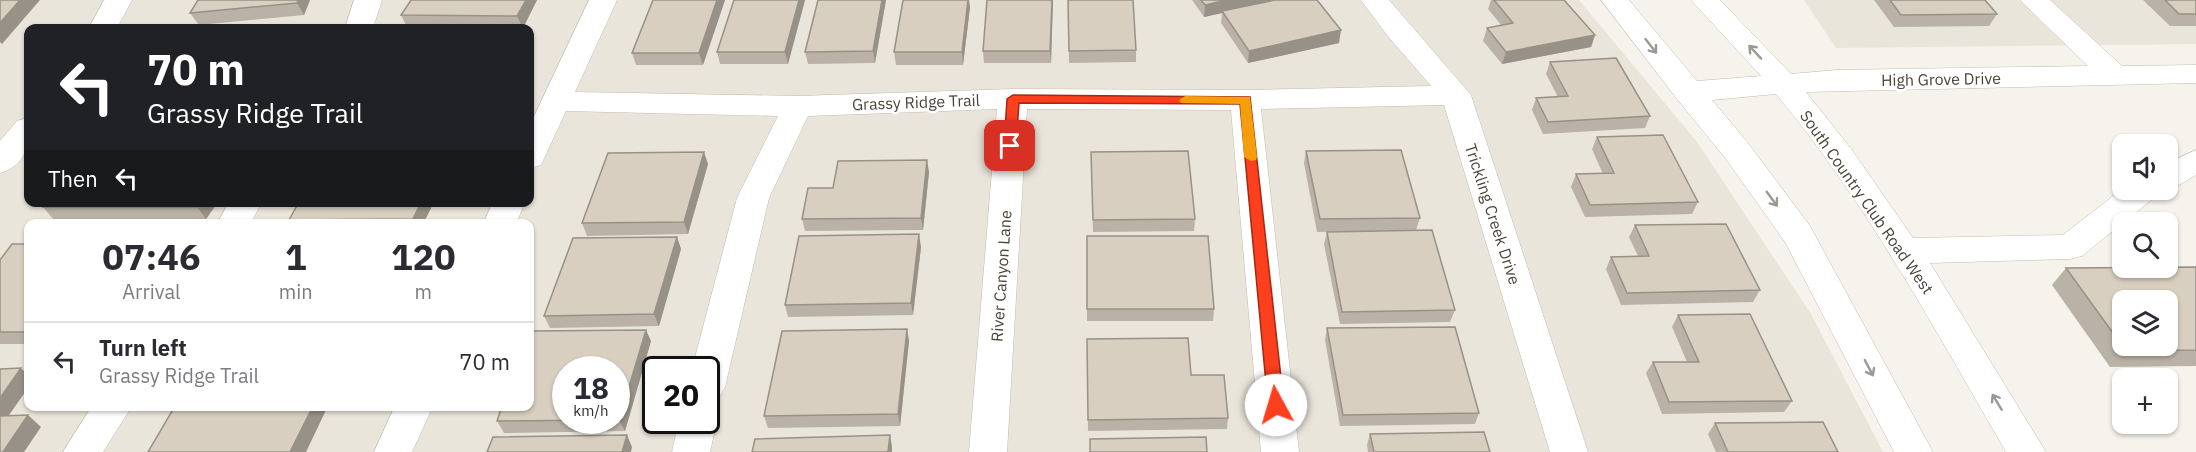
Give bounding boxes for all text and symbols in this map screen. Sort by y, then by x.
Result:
one-way arrow [1645,38,1658,54]
text: 70 m [147,42,245,97]
one-way arrow [1748,45,1762,60]
icon: left [48,48,126,126]
street label: High Grove Drive [1881,68,2001,90]
street label: Grassy Ridge Trail [852,90,980,114]
text: Grassy Ridge Trail [147,95,363,130]
street label: South Country Club Road West [1796,106,1938,298]
pin [984,120,1035,171]
icon: arrive [993,129,1026,162]
map controls [2112,134,2178,434]
button: sound [2112,134,2178,200]
street label: Trickling Creek Drive [1461,141,1525,287]
icon: left [110,162,143,195]
text: Then [48,164,98,193]
one-way arrow [1766,191,1778,207]
street label: River Canyon Lane [986,209,1016,343]
button: search [2112,212,2178,278]
text: 07:46 [102,233,201,280]
text: 1 [285,233,307,280]
text: 120 [391,233,456,280]
text: Arrival [122,278,181,305]
text: min [279,278,313,305]
text: m [415,278,432,305]
button: layers [2112,290,2178,356]
text: Turn left [99,333,187,362]
icon: left [48,345,81,378]
text: 70 m [459,347,510,376]
speed limit sign: 20 [642,356,720,434]
one-way arrow [1863,359,1875,376]
text: Grassy Ridge Trail [99,362,259,389]
text: 18 [573,368,609,407]
button: + [2112,368,2178,434]
position arrow [1244,373,1308,437]
one-way arrow [1990,394,2002,411]
text: km/h [573,401,609,420]

